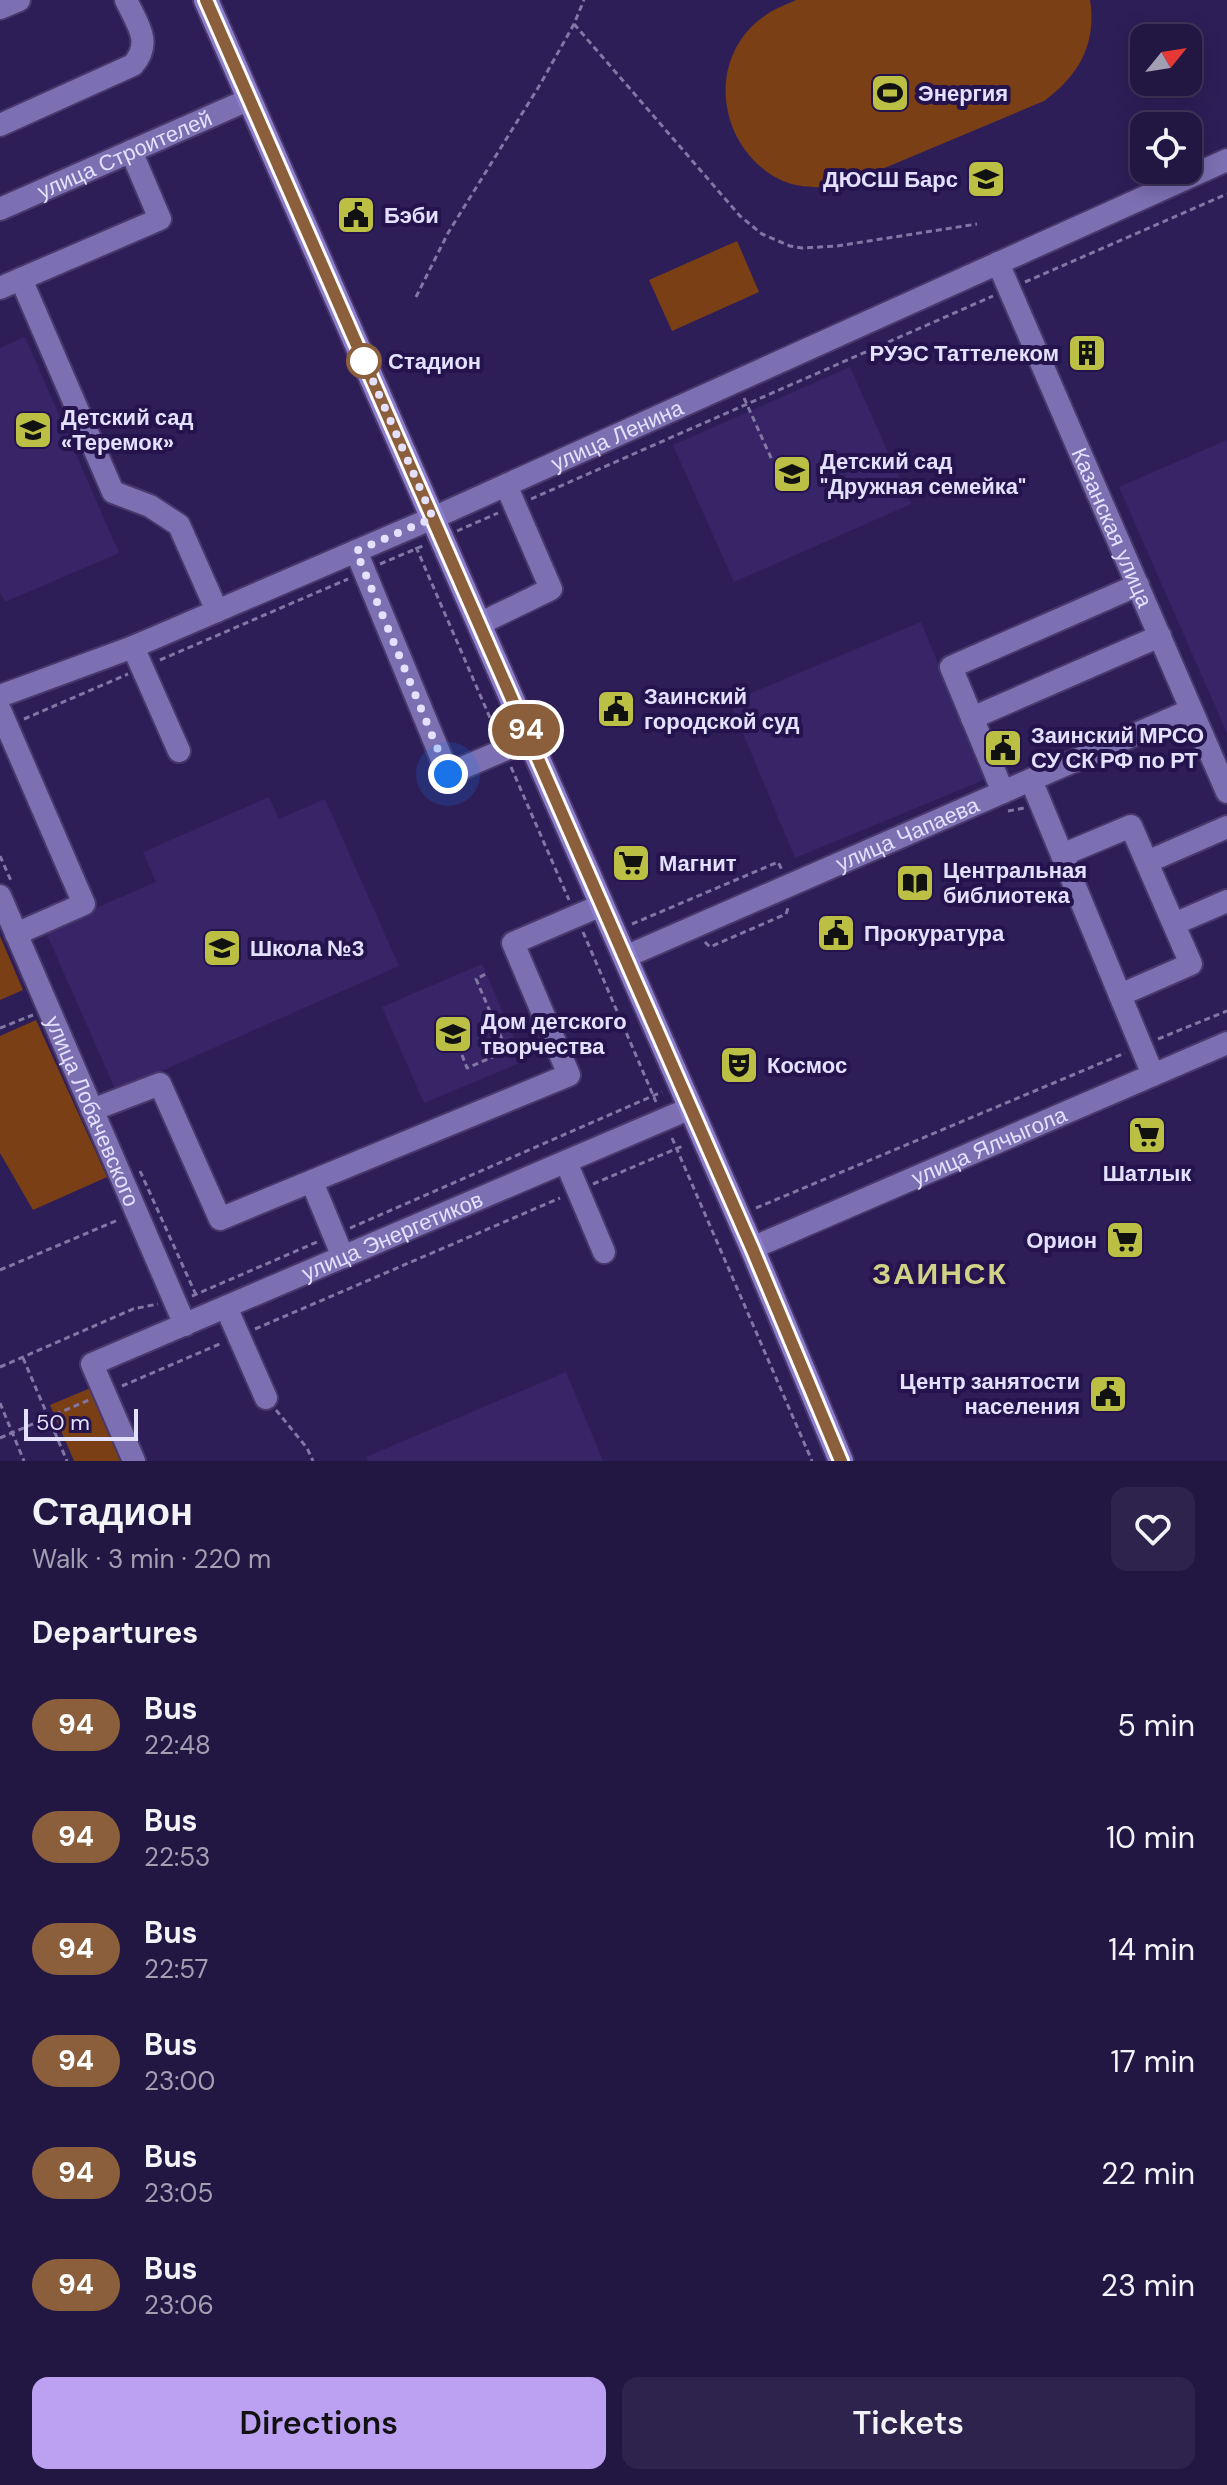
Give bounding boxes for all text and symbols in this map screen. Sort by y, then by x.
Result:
north arrow [1130,24,1202,96]
map controls [1130,24,1202,184]
sports icon: Энергия [869,72,911,114]
place label: Энергия [918,79,1008,108]
street label: улица Строителей [33,104,217,206]
button: locate [1130,112,1202,184]
school or university icon: ДЮСШ Барс [965,158,1007,200]
place label: ДЮСШ Барс [823,165,958,194]
public building icon: Бэби [335,194,377,236]
place label: Бэби [384,201,439,230]
building icon: РУЭС Таттелеком [1066,332,1108,374]
place label: РУЭС Таттелеком [870,339,1059,368]
marker: Стадион [347,344,381,378]
place label: Стадион [388,347,481,376]
street label: улица Ленина [546,393,688,478]
place label: Детский сад «Теремок» [61,403,194,457]
school or university icon: Детский сад «Теремок» [12,409,54,451]
street label: Казанская улица [1065,443,1160,612]
place label: Детский сад "Дружная семейка" [820,447,1026,501]
school or university icon: Детский сад "Дружная семейка" [771,453,813,495]
place label: Заинский городской суд [644,682,800,736]
public building icon: Заинский городской суд [595,688,637,730]
line badge: 94 [490,704,562,756]
text: 94 [508,711,544,748]
place label: Заинский МРСО СУ СК РФ по РТ [1031,721,1204,775]
public building icon: Заинский МРСО СУ СК РФ по РТ [982,727,1024,769]
your location [428,754,468,794]
street label: улица Чапаева [831,790,984,878]
supermarket icon: Магнит [610,842,652,884]
place label: Магнит [659,849,737,878]
place label: Центральная библиотека [943,856,1087,910]
library icon: Центральная библиотека [894,862,936,904]
public building icon: Прокуратура [815,912,857,954]
place label: Прокуратура [864,919,1005,948]
school or university icon: Школа №3 [201,927,243,969]
place label: Школа №3 [250,934,365,963]
place label: Дом детского творчества [481,1007,627,1061]
street label: улица Лобачевского [38,1011,146,1211]
school or university icon: Дом детского творчества [432,1013,474,1055]
theatre icon: Космос [718,1044,760,1086]
place label: Космос [767,1051,847,1080]
street label: улица Ялчыгола [907,1100,1072,1192]
supermarket icon: Шатлык [1126,1114,1168,1156]
place label: Шатлык [1103,1159,1192,1188]
street label: улица Энергетиков [297,1185,487,1288]
supermarket icon: Орион [1104,1219,1146,1261]
place label: Орион [1026,1226,1097,1255]
district label: ЗАИНСК [872,1254,1008,1293]
place label: Центр занятости населения [900,1367,1080,1421]
public building icon: Центр занятости населения [1087,1373,1129,1415]
scale bar [24,1405,138,1441]
text: 50 m [36,1408,90,1437]
text: Стадион [32,1487,193,1537]
button: heart [1111,1487,1195,1571]
text: Walk · 3 min · 220 m [32,1542,271,1576]
text: Departures [32,1613,198,1652]
text: Bus [144,1689,198,1728]
text: 94 [58,1706,94,1743]
text: 5 min [1118,1706,1195,1745]
text: 22:48 [144,1728,211,1762]
text: Bus [144,1801,198,1840]
text: 94 [58,1818,94,1855]
text: 10 min [1106,1818,1195,1857]
text: 22:53 [144,1840,210,1874]
text: Bus [144,1913,198,1952]
text: 94 [58,1930,94,1967]
text: 14 min [1108,1930,1195,1969]
text: 22:57 [144,1952,209,1986]
text: Bus [144,2025,198,2064]
text: 94 [58,2042,94,2079]
text: 17 min [1110,2042,1195,2081]
text: 23:00 [144,2064,215,2098]
text: Bus [144,2137,198,2176]
text: 94 [58,2154,94,2191]
text: 22 min [1101,2154,1195,2193]
text: 23:05 [144,2176,213,2210]
text: Bus [144,2249,198,2288]
text: 94 [58,2266,94,2303]
text: 23 min [1101,2266,1195,2305]
text: 23:06 [144,2288,214,2322]
button: Directions [32,2377,606,2469]
button: Tickets [622,2377,1195,2469]

